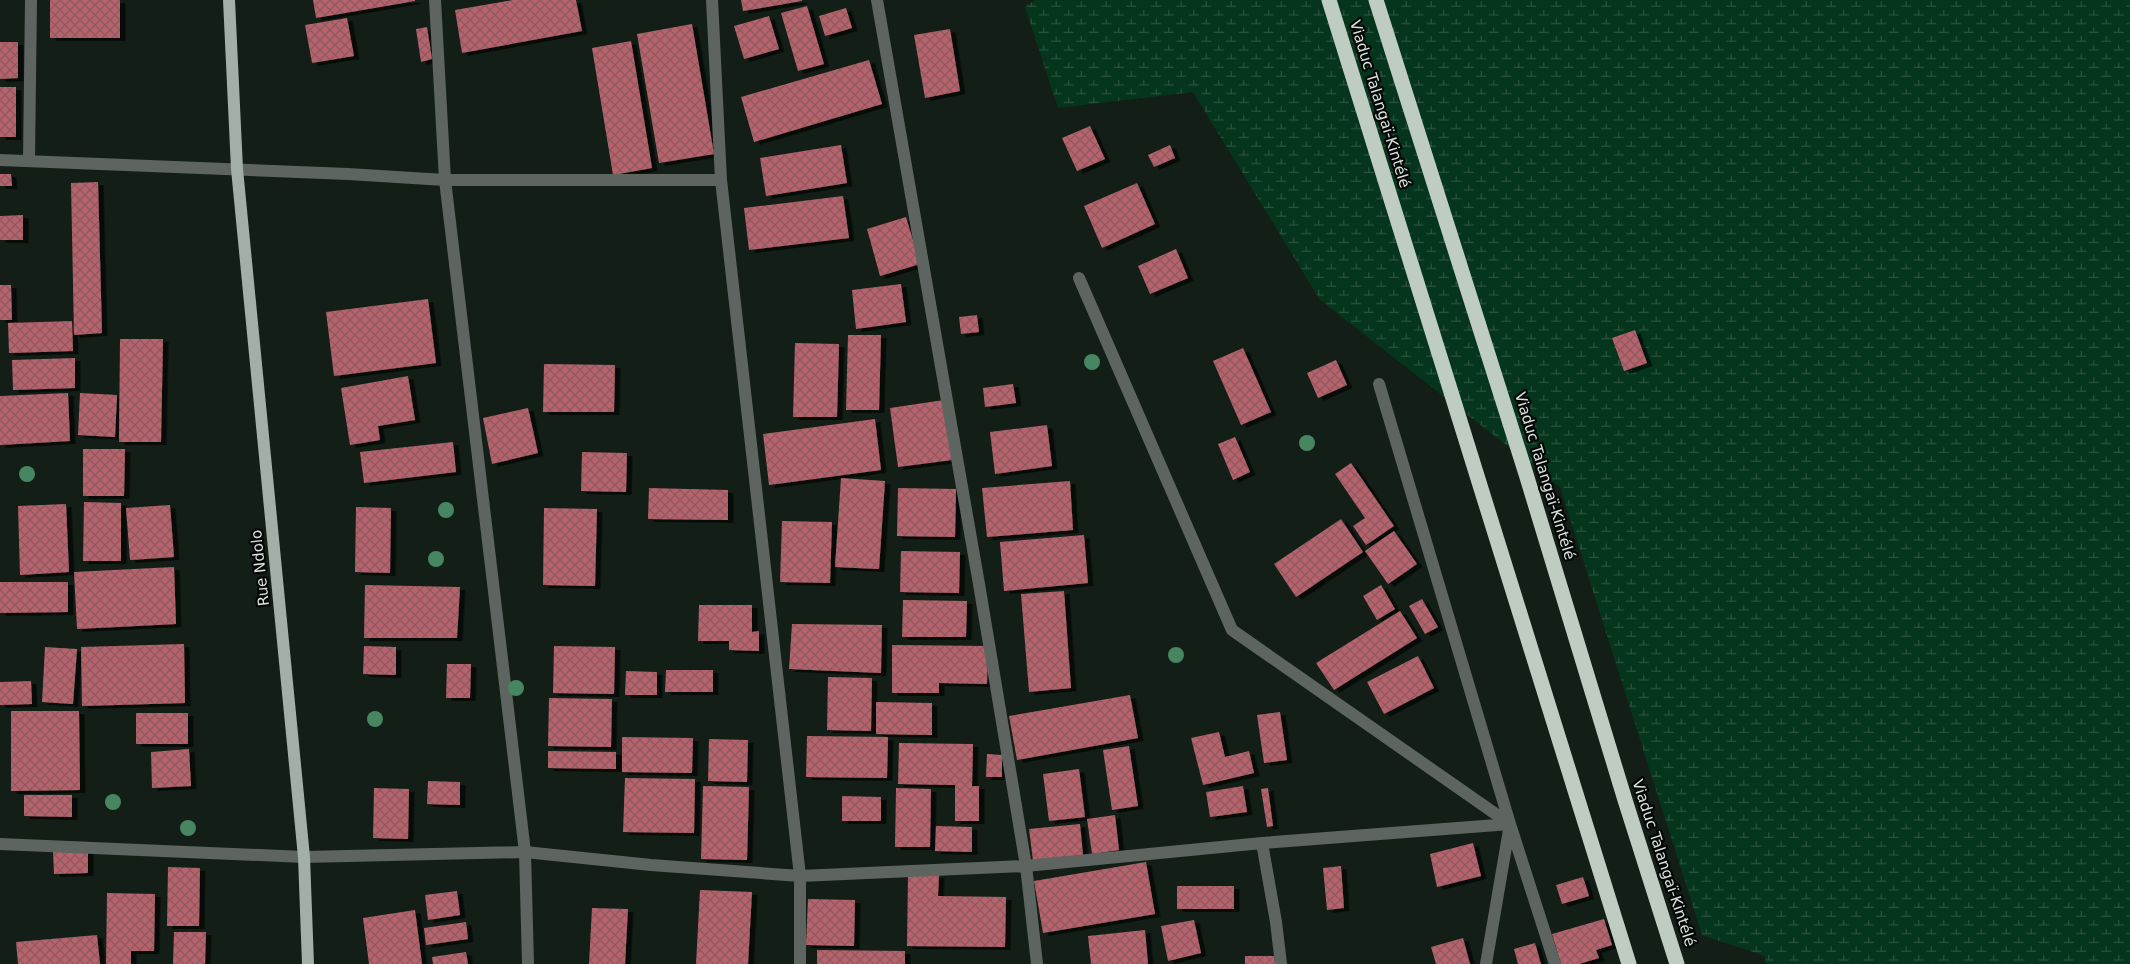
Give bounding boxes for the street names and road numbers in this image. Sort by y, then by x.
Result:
street label: Viaduc Talangaï-Kintélé [1346,18,1414,190]
street label: Viaduc Talangaï-Kintélé [1511,390,1579,562]
street label: Rue Ndolo [247,529,273,607]
street label: Viaduc Talangaï-Kintélé [1628,777,1700,949]

